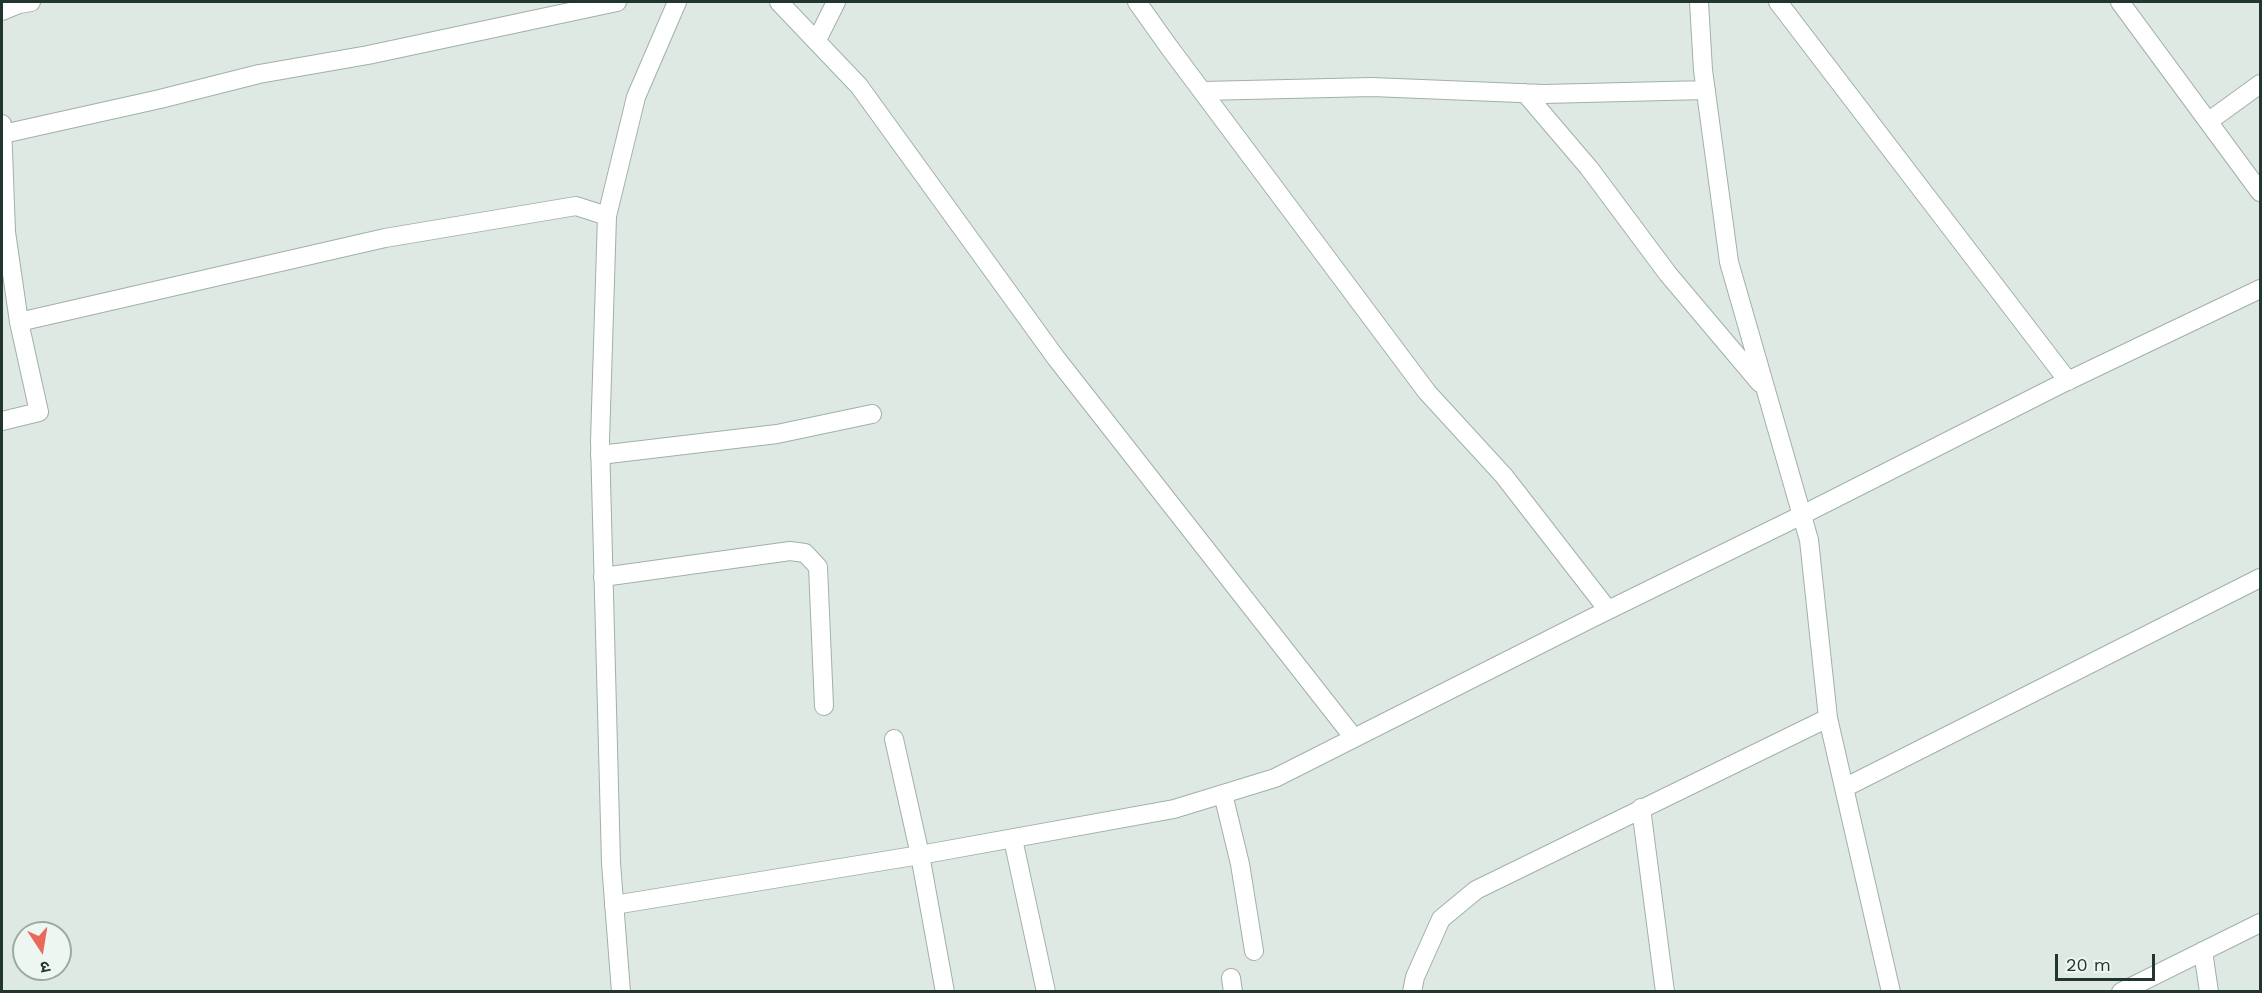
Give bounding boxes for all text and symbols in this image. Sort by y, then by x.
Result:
north arrow [12,921,72,981]
scale bar [2058,942,2158,980]
text: 20 m [2066,954,2111,975]
text: उ [39,957,52,977]

